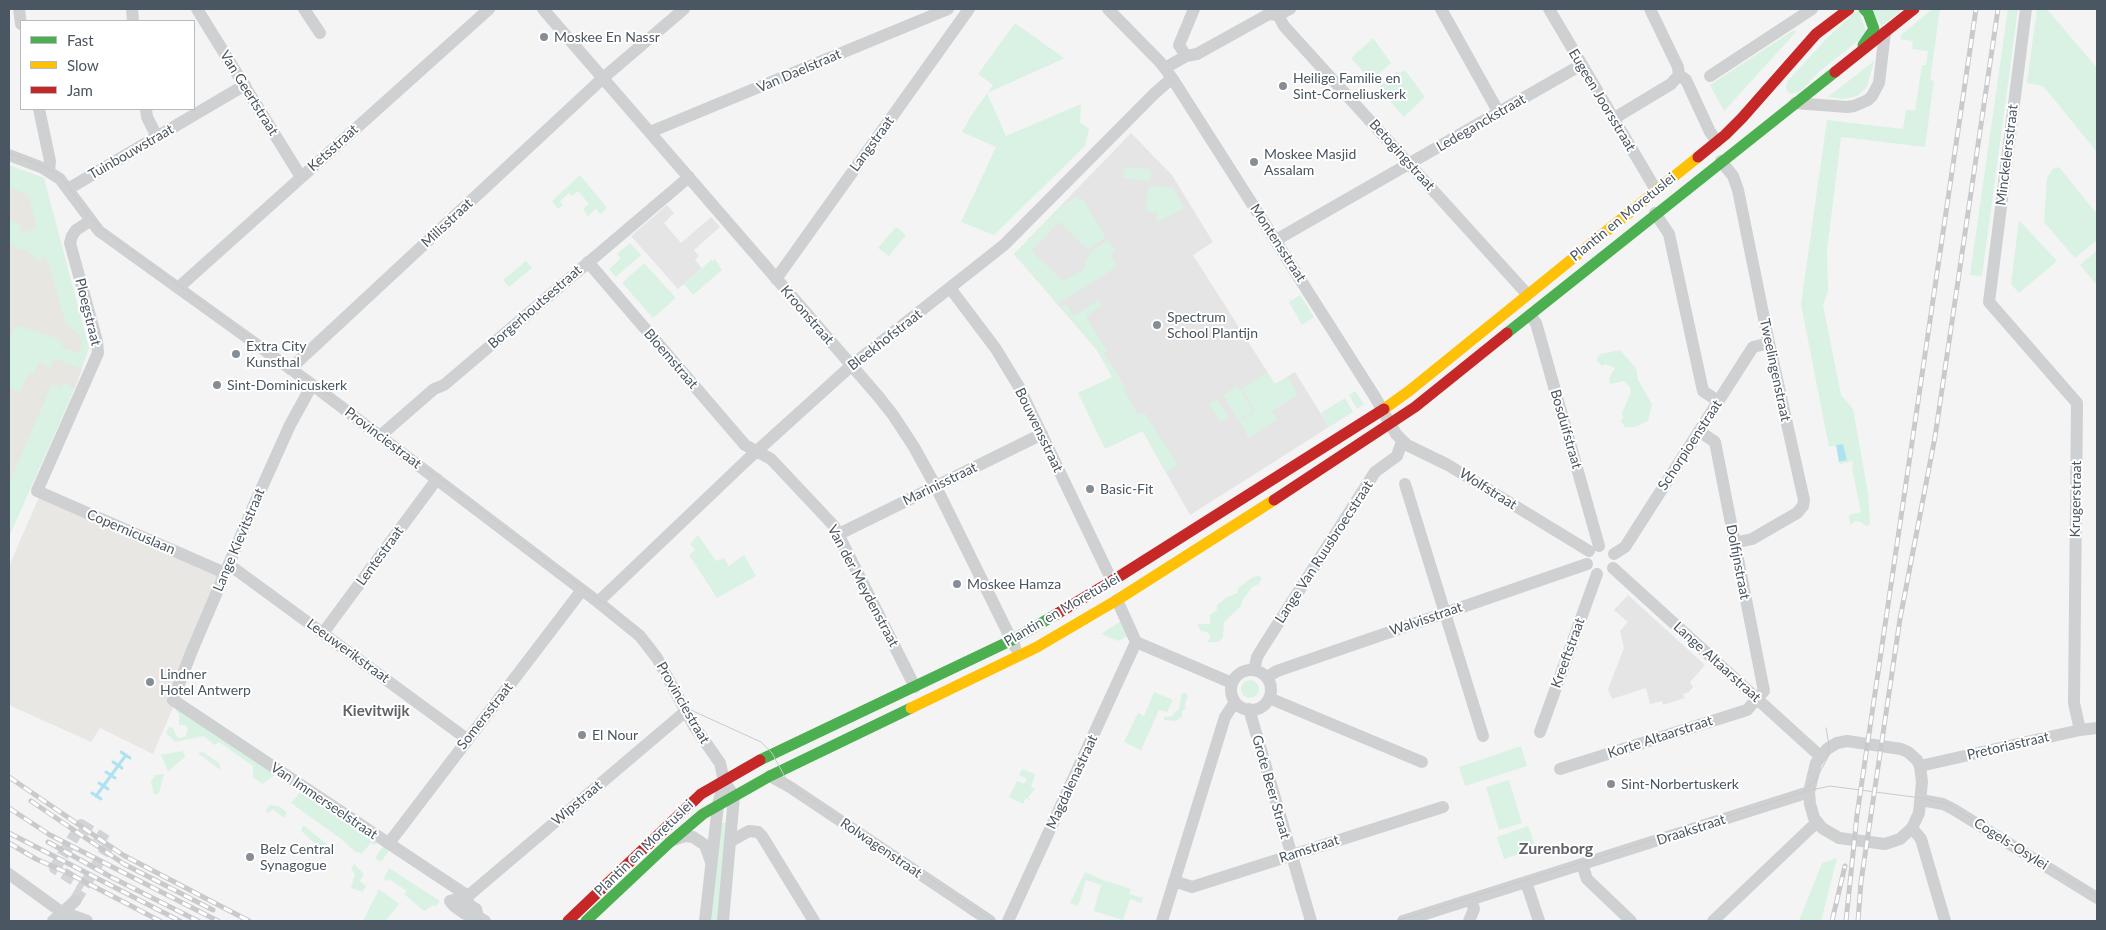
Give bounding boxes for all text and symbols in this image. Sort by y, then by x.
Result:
legend [20,20,195,110]
place label: Moskee En Nassr [554,29,660,45]
text: Fast [67,31,94,49]
marker: Moskee En Nassr [538,31,550,43]
street label: Van Daelstraat [754,46,844,96]
street label: Eugeen Joorsstraat [1565,46,1639,154]
street label: Van Geertstraat [216,48,282,138]
text: Slow [67,56,99,74]
place label: Heilige Familie en Sint-Corneliuskerk [1293,70,1406,102]
marker: Heilige Familie en Sint-Corneliuskerk [1277,80,1289,92]
text: Jam [67,81,93,99]
street label: Ledeganckstraat [1433,91,1529,155]
street label: Minckelersstraat [1992,104,2022,206]
street label: Langstraat [846,113,898,175]
street label: Betogingstraat [1366,116,1438,194]
street label: Tuinbouwstraat [86,121,176,183]
street label: Ketsstraat [304,121,362,175]
place label: Moskee Masjid Assalam [1264,146,1356,178]
marker: Moskee Masjid Assalam [1248,156,1260,168]
street label: Plantin en Moretuslei [1567,169,1679,265]
street label: Milisstraat [418,195,476,251]
street label: Montensstraat [1247,201,1309,285]
street label: Borgerhoutsestraat [485,262,585,352]
street label: Ploegstraat [71,276,105,348]
street label: Kroonstraat [777,282,837,348]
street label: Bleekhofstraat [845,306,925,374]
place label: Spectrum School Plantijn [1167,309,1258,342]
street label: Tweelingenstraat [1756,317,1794,423]
marker: Spectrum School Plantijn [1151,319,1163,331]
street label: Bloemstraat [640,326,702,392]
place label: Extra City Kunsthal [246,338,307,371]
marker: Extra City Kunsthal [230,348,242,360]
place label: Sint-Dominicuskerk [227,377,347,393]
marker: Sint-Dominicuskerk [211,379,223,391]
street label: Bouwensstraat [1011,385,1067,475]
street label: Bosduifstraat [1547,387,1585,471]
street label: Schorpioenstraat [1655,397,1725,493]
street label: Provinciestraat [341,404,425,472]
street label: Marinisstraat [900,459,980,509]
street label: Krugerstraat [2067,461,2085,537]
street label: Wolfstraat [1456,465,1520,513]
street label: Lange Van Ruusbroecstraat [1272,478,1376,626]
place label: Basic-Fit [1100,481,1153,497]
marker: Basic-Fit [1084,483,1096,495]
street label: Lange Kievitstraat [210,486,268,594]
street label: Copernicuslaan [84,506,178,558]
street label: Van der Meydenstraat [824,522,902,650]
street label: Lentestraat [353,523,407,589]
street label: Dolfijnstraat [1723,523,1753,601]
street label: Plantin en Moretuslei [1001,570,1123,650]
place label: Moskee Hamza [967,576,1061,592]
marker: Moskee Hamza [951,578,963,590]
street label: Walvisstraat [1388,599,1464,639]
street label: Leeuwerikstraat [303,615,393,687]
street label: Kreeftstraat [1548,616,1588,690]
street label: Lange Altaarstraat [1670,618,1764,706]
street label: Provinciestraat [653,659,713,747]
place label: Lindner Hotel Antwerp [160,666,251,699]
marker: Lindner Hotel Antwerp [144,676,156,688]
street label: Somersstraat [454,679,516,753]
district label: Kievitwijk [343,702,409,720]
street label: Korte Altaarstraat [1605,712,1715,762]
place label: El Nour [592,727,638,743]
street label: Pretoriastraat [1965,728,2051,764]
marker: El Nour [576,729,588,741]
street label: Magdalenastraat [1043,732,1101,832]
street label: Grote Beer Straat [1248,733,1294,841]
street label: Van Immerseelstraat [267,759,381,843]
place label: Sint-Norbertuskerk [1621,776,1739,792]
street label: Wipstraat [548,777,606,829]
marker: Sint-Norbertuskerk [1605,778,1617,790]
street label: Plantin en Moretuslei [591,796,697,900]
street label: Draakstraat [1654,811,1728,849]
street label: Cogels-Osylei [1971,814,2051,874]
street label: Rolwagenstraat [837,815,925,881]
street label: Ramstraat [1277,831,1341,867]
district label: Zurenborg [1519,839,1593,859]
place label: Belz Central Synagogue [260,841,334,874]
marker: Belz Central Synagogue [244,851,256,863]

